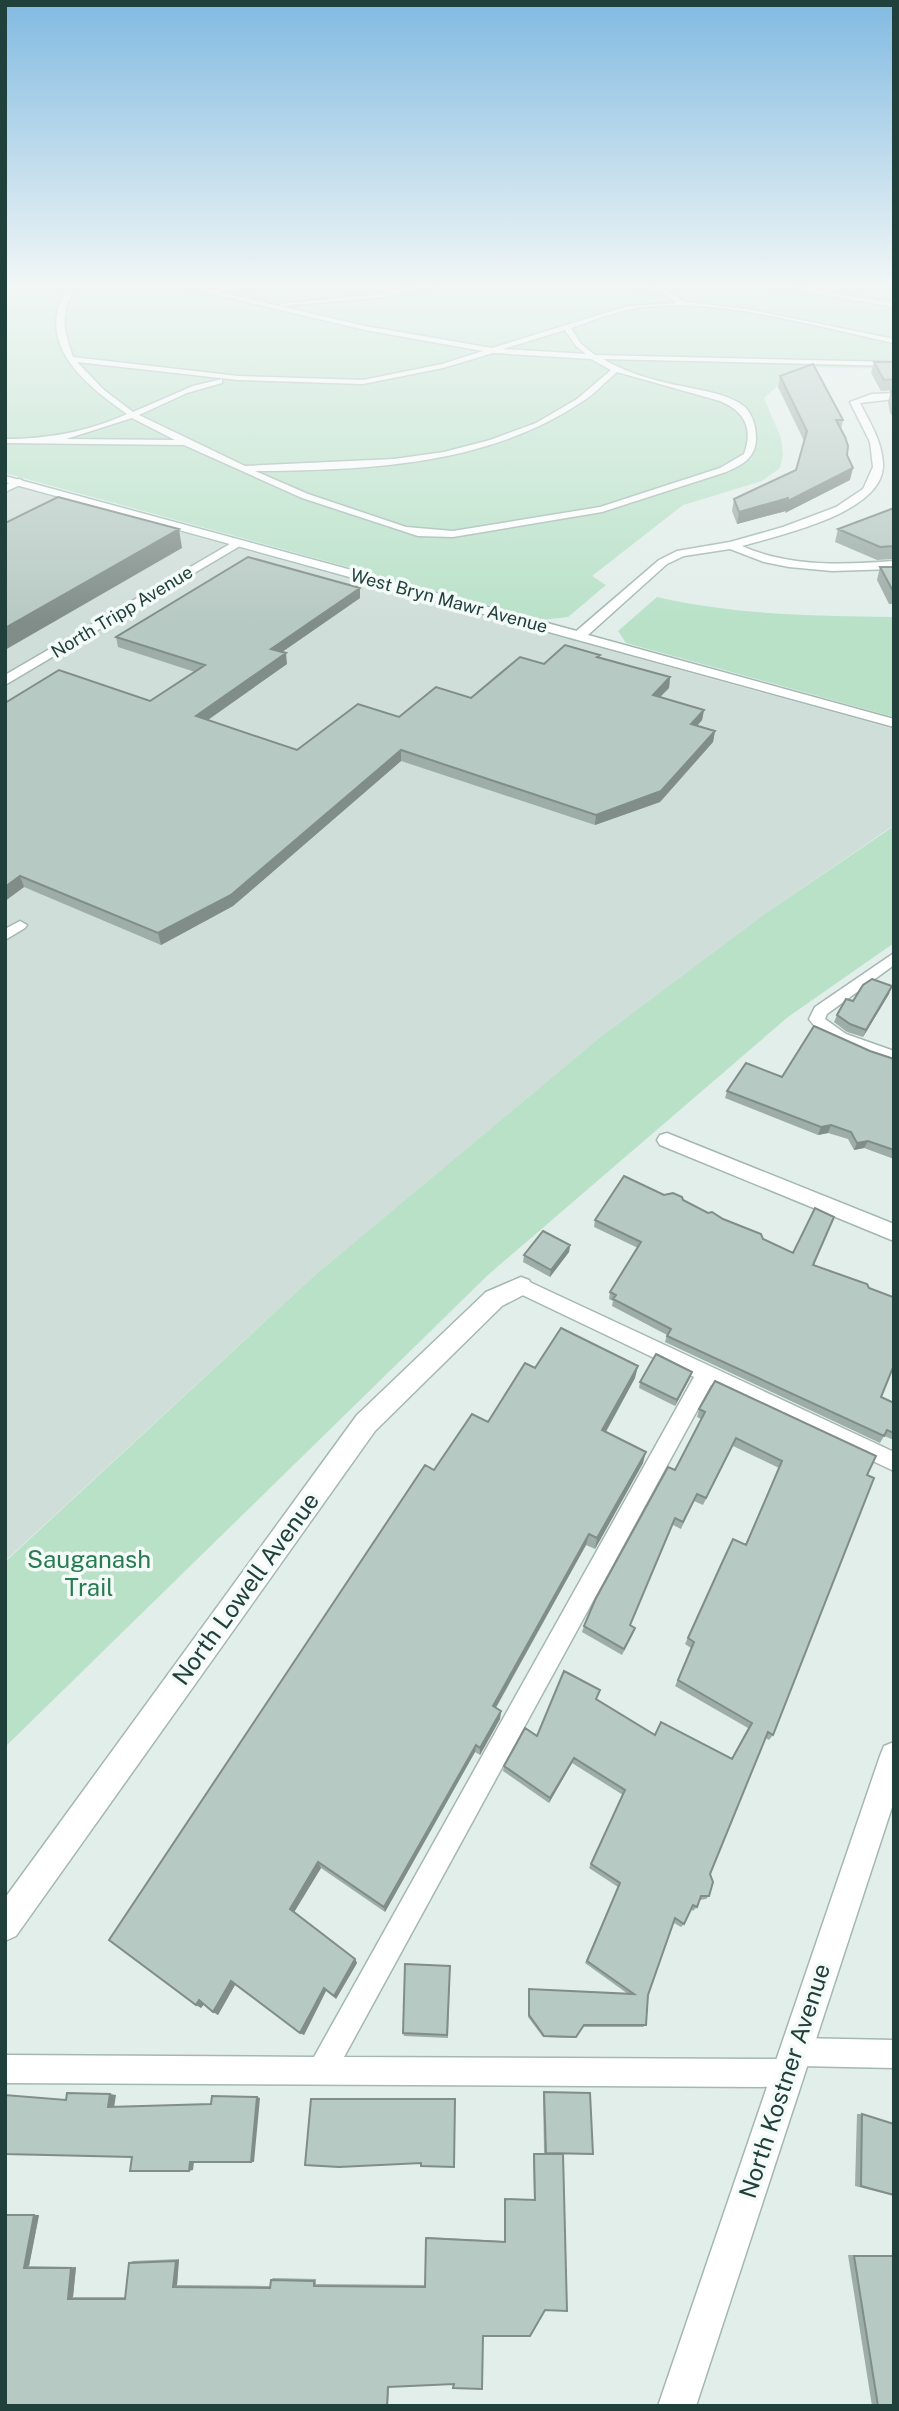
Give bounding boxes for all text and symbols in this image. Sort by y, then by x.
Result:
street label: North Tripp Avenue [47,561,196,662]
street label: West Bryn Mawr Avenue [348,564,550,637]
street label: North Lowell Avenue [166,1487,324,1690]
park label: Sauganash Trail [27,1545,151,1601]
street label: North Kostner Avenue [733,1960,835,2202]

